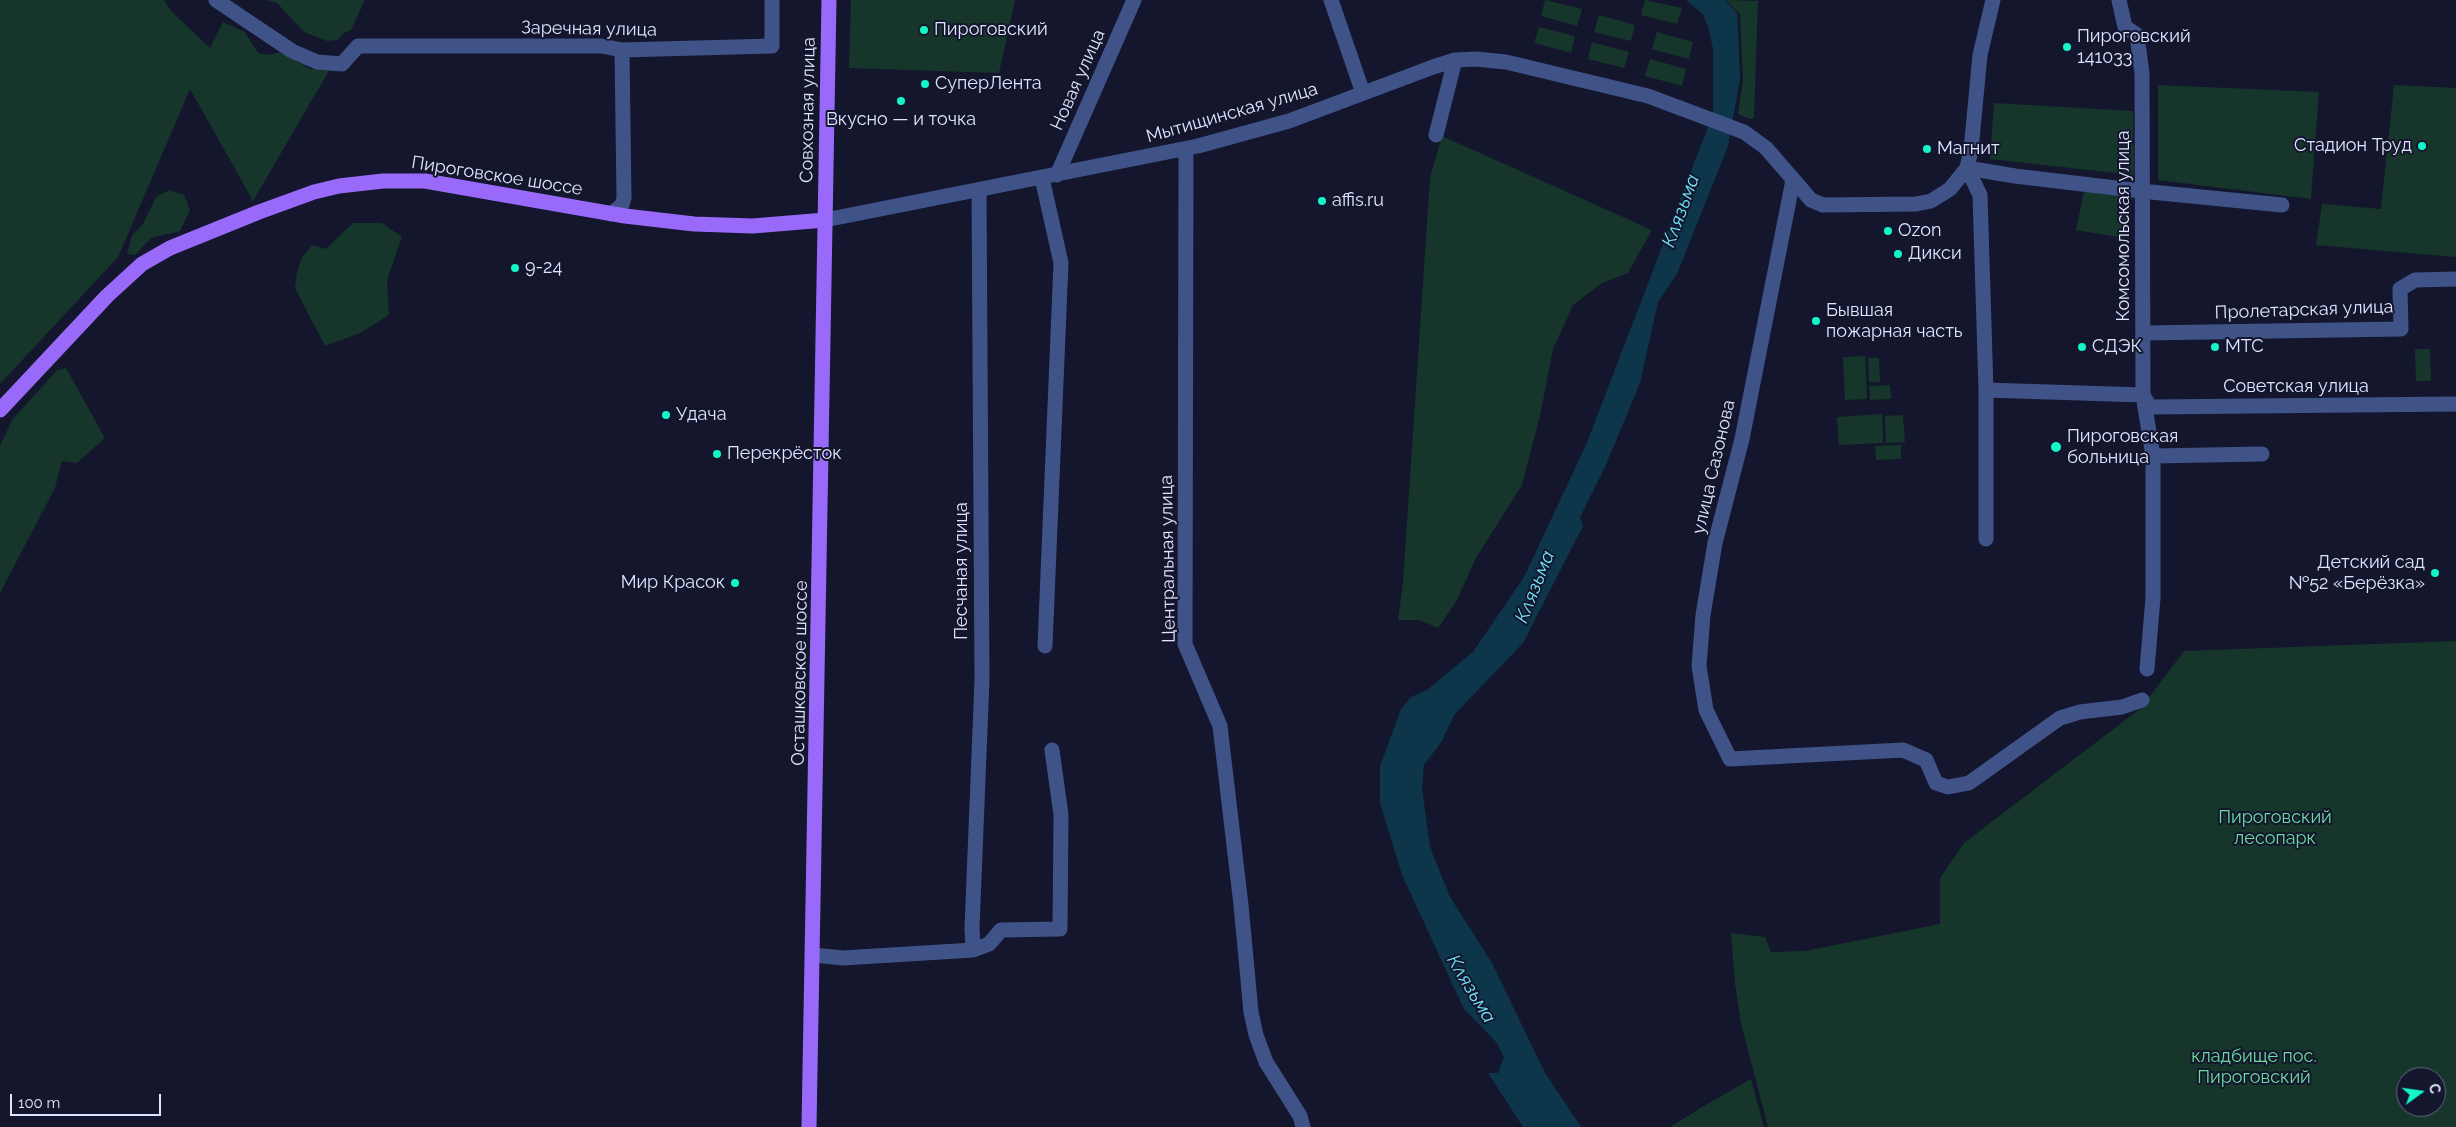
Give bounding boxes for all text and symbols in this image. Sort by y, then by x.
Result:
street label: Заречная улица [521,17,657,41]
place label: Пироговский [934,19,1048,41]
marker: Пироговский [918,24,930,36]
street label: Новая улица [1046,26,1110,134]
place label: Пироговский 141033 [2077,26,2191,68]
street label: Совхозная улица [796,37,820,183]
marker: Пироговский 141033 [2061,41,2073,53]
place label: СуперЛента [935,73,1041,95]
marker: СуперЛента [919,78,931,90]
street label: Мытищинская улица [1144,78,1320,148]
marker: Вкусно — и точка [895,95,907,107]
place label: Вкусно — и точка [826,109,976,131]
street label: Комсомольская улица [2113,131,2135,321]
place label: Стадион Труд [2294,135,2412,157]
place label: Магнит [1937,138,2000,160]
marker: Стадион Труд [2416,140,2428,152]
marker: Магнит [1921,143,1933,155]
street label: Пироговское шоссе [410,152,584,200]
water label: Клязьма [1657,172,1705,250]
place label: affis.ru [1332,190,1384,212]
marker: affis.ru [1316,195,1328,207]
place label: Ozon [1898,220,1941,242]
marker: Ozon [1882,225,1894,237]
place label: Дикси [1908,243,1962,265]
marker: Дикси [1892,248,1904,260]
place label: 9-24 [525,257,562,279]
marker: 9-24 [509,262,521,274]
street label: Пролетарская улица [2214,296,2394,324]
place label: Бывшая пожарная часть [1826,300,1963,342]
marker: Бывшая пожарная часть [1810,315,1822,327]
place label: СДЭК [2092,336,2142,358]
place label: МТС [2225,336,2264,358]
marker: СДЭК [2076,341,2088,353]
marker: МТС [2209,341,2221,353]
street label: Советская улица [2223,376,2369,398]
street label: улица Сазонова [1688,398,1740,536]
place label: Удача [676,404,726,426]
marker: Удача [660,409,672,421]
place label: Пироговская больница [2067,426,2178,468]
marker: Пироговская больница [2049,440,2063,454]
place label: Перекрёсток [727,443,842,465]
marker: Перекрёсток [711,448,723,460]
street label: Центральная улица [1156,475,1180,643]
street label: Песчаная улица [951,502,973,640]
water label: Клязьма [1510,548,1560,626]
place label: Детский сад №52 «Берёзка» [2289,552,2425,594]
marker: Детский сад №52 «Берёзка» [2429,567,2441,579]
place label: Мир Красок [621,572,725,594]
marker: Мир Красок [729,577,741,589]
street label: Осташковское шоссе [788,580,812,766]
park label: Пироговский лесопарк [2218,807,2332,850]
water label: Клязьма [1442,951,1500,1027]
park label: кладбище пос. Пироговский [2191,1046,2317,1088]
north arrow [2396,1067,2446,1117]
text: С [2426,1082,2444,1095]
scale bar [12,1084,164,1116]
text: 100 m [18,1094,60,1112]

